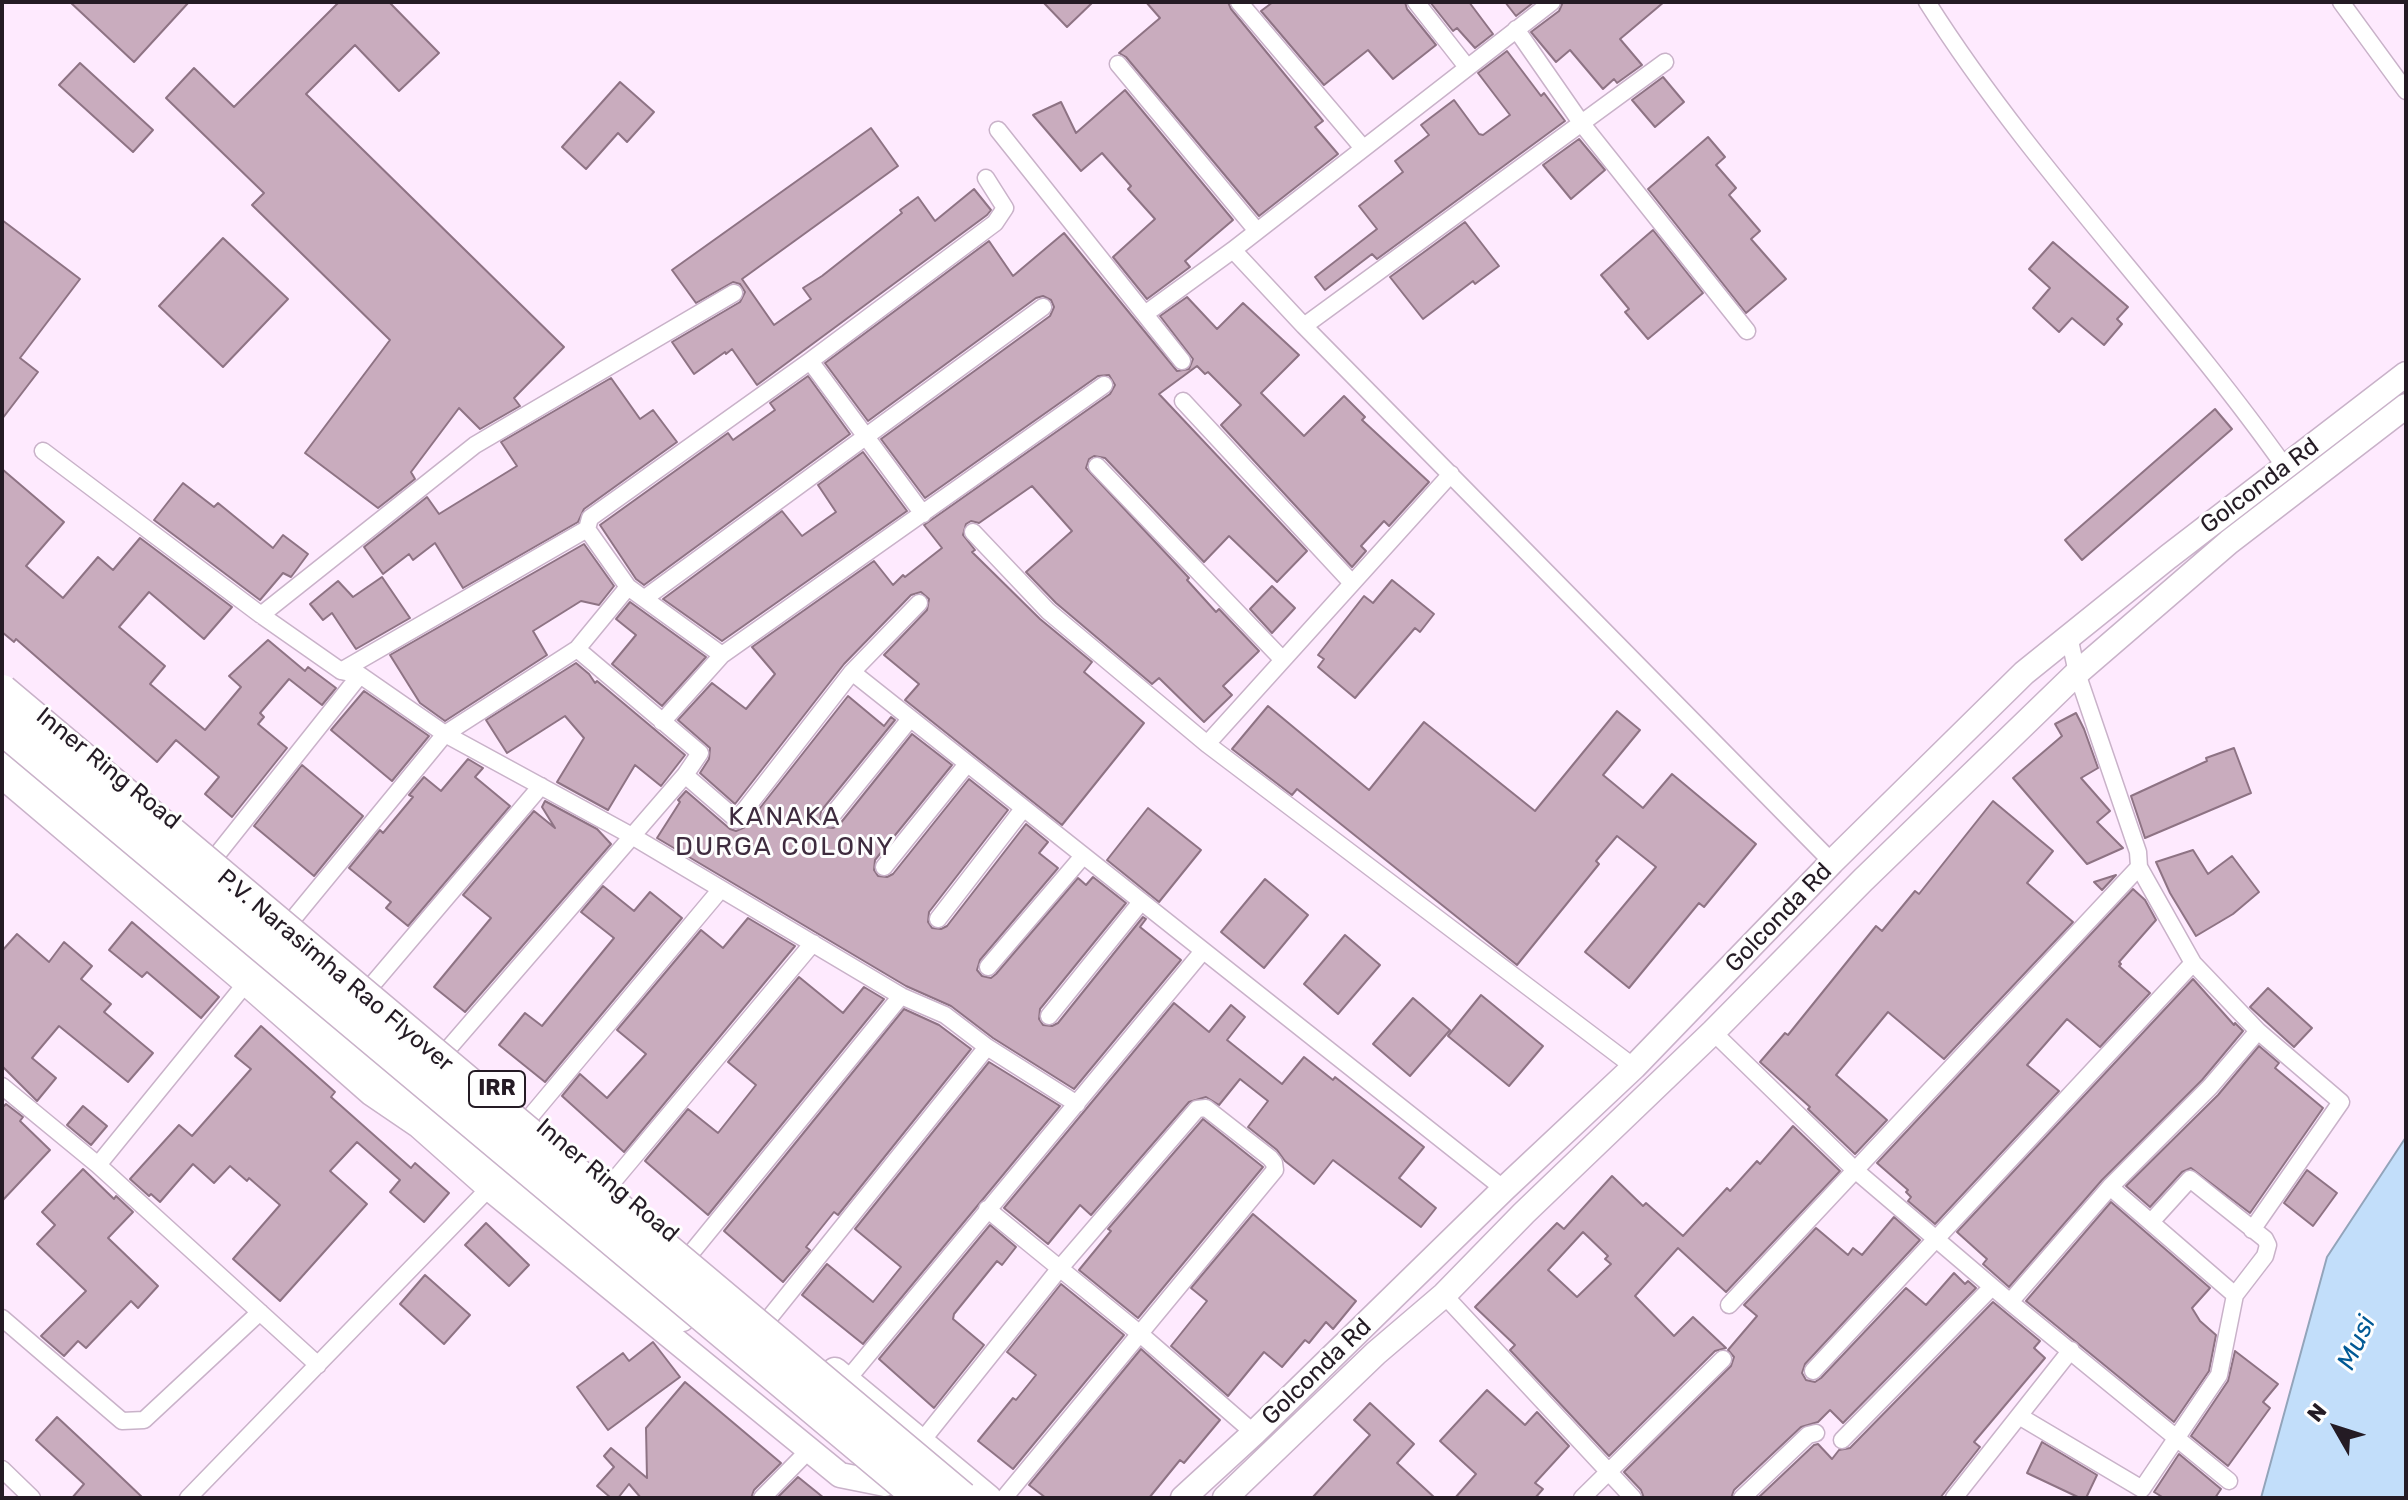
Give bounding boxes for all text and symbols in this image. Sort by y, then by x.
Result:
street label: Golconda Rd [2195,432,2325,540]
street label: Inner Ring Road [30,702,186,836]
district label: KANAKA DURGA COLONY [675,801,895,862]
street label: Golconda Rd [1720,857,1838,979]
street label: P.V. Narasimha Rao Flyover [211,864,459,1078]
road number: IRR [469,1071,525,1107]
street label: Inner Ring Road [530,1113,684,1249]
water label: Musi [2331,1311,2383,1375]
street label: Golconda Rd [1256,1313,1378,1431]
north arrow [2296,1388,2376,1468]
text: N [2301,1398,2332,1427]

